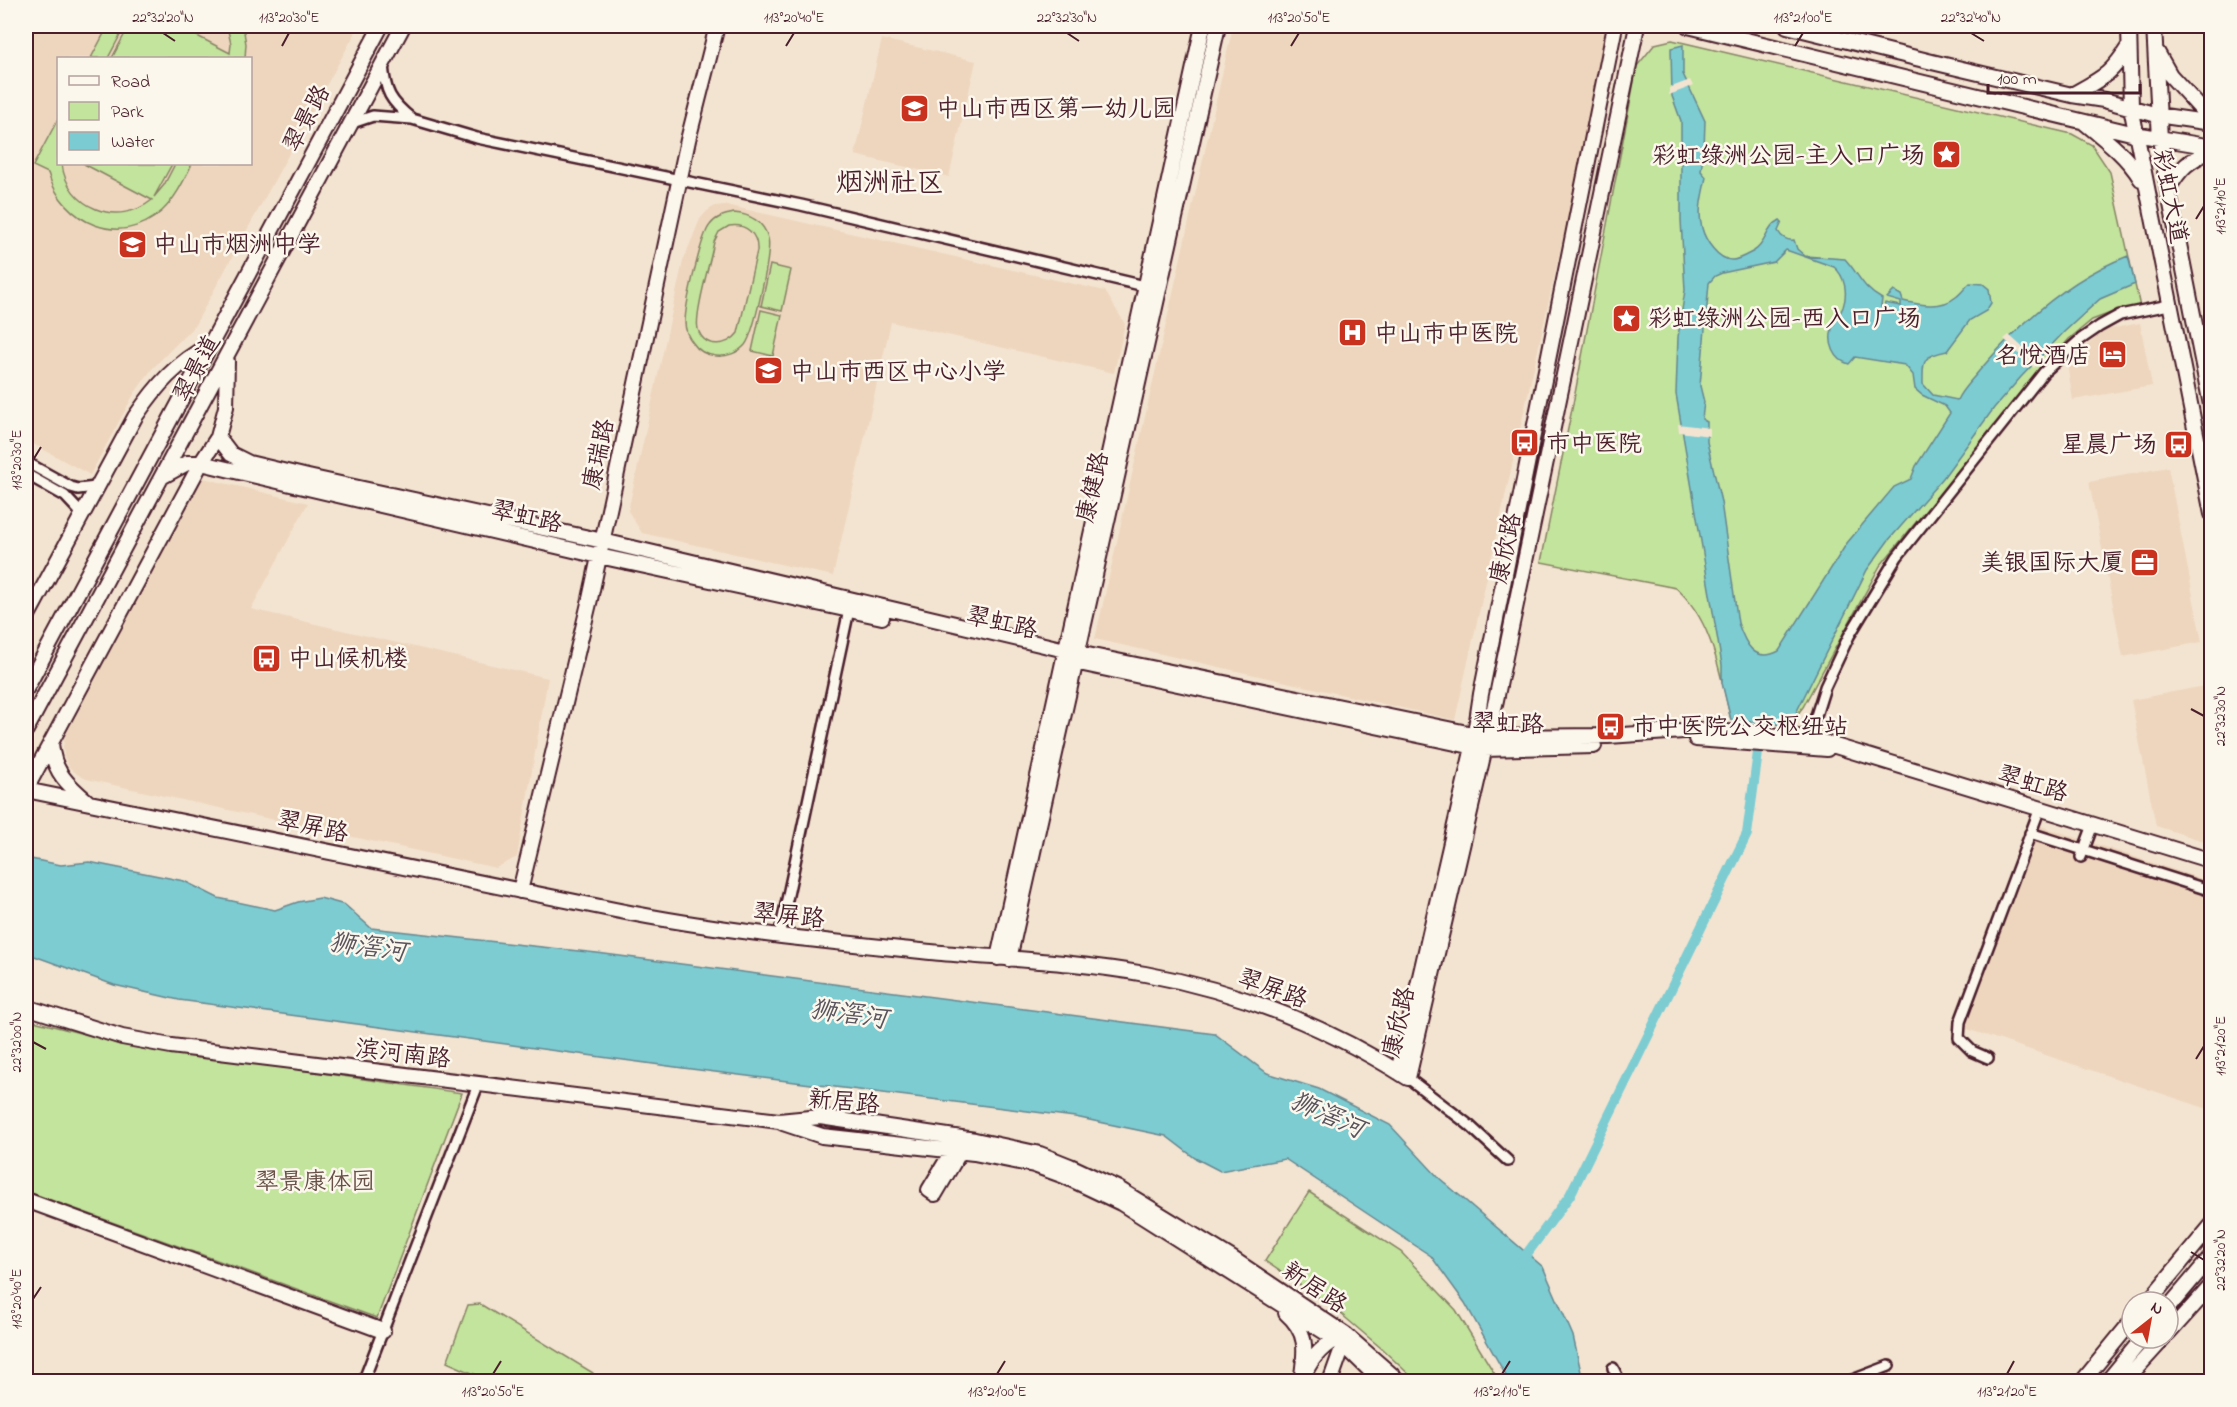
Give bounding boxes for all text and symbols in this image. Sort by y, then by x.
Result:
text: 22°32'20"N [132,7,194,29]
text: 113°20'30"E [259,7,319,29]
text: 113°20'40"E [764,7,824,29]
text: 22°32'30"N [1037,7,1097,29]
text: 113°20'50"E [1268,7,1330,29]
text: 113°21'00"E [1773,7,1833,29]
text: 22°32'40"N [1941,7,2001,29]
legend [57,57,252,165]
scale bar [1988,57,2140,95]
text: 100 m [1997,67,2037,93]
text: Road [111,70,150,96]
street label: 翠景路 [276,79,341,159]
school or university icon: 中山市西区第一幼儿园 [899,92,931,124]
place label: 中山市西区第一幼儿园 [936,93,1176,128]
text: Park [111,100,144,126]
text: Water [111,130,155,156]
place icon: 彩虹绿洲公园-主入口广场 [1930,139,1962,171]
place label: 彩虹绿洲公园-主入口广场 [1652,140,1925,175]
street label: 彩虹大道 [2142,146,2195,247]
district label: 烟洲社区 [836,165,944,204]
text: 113°21'10"E [2210,177,2232,235]
school or university icon: 中山市烟洲中学 [116,228,148,260]
place label: 中山市烟洲中学 [153,229,321,264]
place icon: 彩虹绿洲公园-西入口广场 [1611,302,1643,334]
place label: 彩虹绿洲公园-西入口广场 [1648,303,1921,338]
hospital icon: 中山市中医院 [1337,317,1369,349]
place label: 中山市中医院 [1374,318,1518,353]
street label: 翠景道 [166,329,231,409]
hotel icon: 名悦酒店 [2096,339,2128,371]
place label: 名悦酒店 [1995,340,2091,375]
school or university icon: 中山市西区中心小学 [753,355,785,387]
place label: 中山市西区中心小学 [790,356,1006,391]
street label: 康瑞路 [576,416,625,493]
bus stop icon: 市中医院 [1509,427,1541,459]
place label: 市中医院 [1546,428,1642,463]
bus stop icon: 星晨广场 [2162,428,2194,460]
place label: 星晨广场 [2061,429,2157,464]
text: 113°20'30"E [6,430,28,490]
street label: 康健路 [1069,449,1120,527]
street label: 翠虹路 [487,493,565,544]
street label: 康欣路 [1483,510,1532,587]
office icon: 美银国际大厦 [2129,546,2161,578]
place label: 美银国际大厦 [1980,547,2124,582]
street label: 翠虹路 [962,599,1040,650]
bus stop icon: 中山候机楼 [251,642,283,674]
place label: 中山候机楼 [288,643,408,678]
text: 22°32'30"N [2210,686,2232,746]
street label: 翠虹路 [1471,707,1545,744]
bus stop icon: 市中医院公交枢纽站 [1595,710,1627,742]
place label: 市中医院公交枢纽站 [1632,711,1848,746]
street label: 翠虹路 [1993,758,2072,813]
street label: 翠屏路 [274,804,351,853]
street label: 翠屏路 [751,896,826,939]
water label: 狮滘河 [326,925,413,974]
street label: 翠屏路 [1232,962,1312,1019]
street label: 康欣路 [1375,984,1426,1062]
water label: 狮滘河 [807,992,894,1041]
text: 22°32'00"N [6,1012,28,1072]
text: 113°21'20"E [2210,1016,2232,1076]
street label: 滨河南路 [353,1032,452,1079]
street label: 新居路 [806,1083,881,1124]
water label: 狮滘河 [1283,1084,1374,1152]
park label: 翠景康体园 [255,1166,375,1201]
text: 22°32'20"N [2210,1229,2232,1291]
street label: 新居路 [1274,1254,1353,1324]
text: 113°20'40"E [6,1269,28,1329]
north arrow [2120,1290,2180,1350]
text: N [2146,1296,2168,1322]
text: 113°20'50"E [462,1381,524,1403]
text: 113°21'00"E [967,1381,1027,1403]
text: 113°21'10"E [1473,1381,1531,1403]
text: 113°21'20"E [1977,1381,2037,1403]

